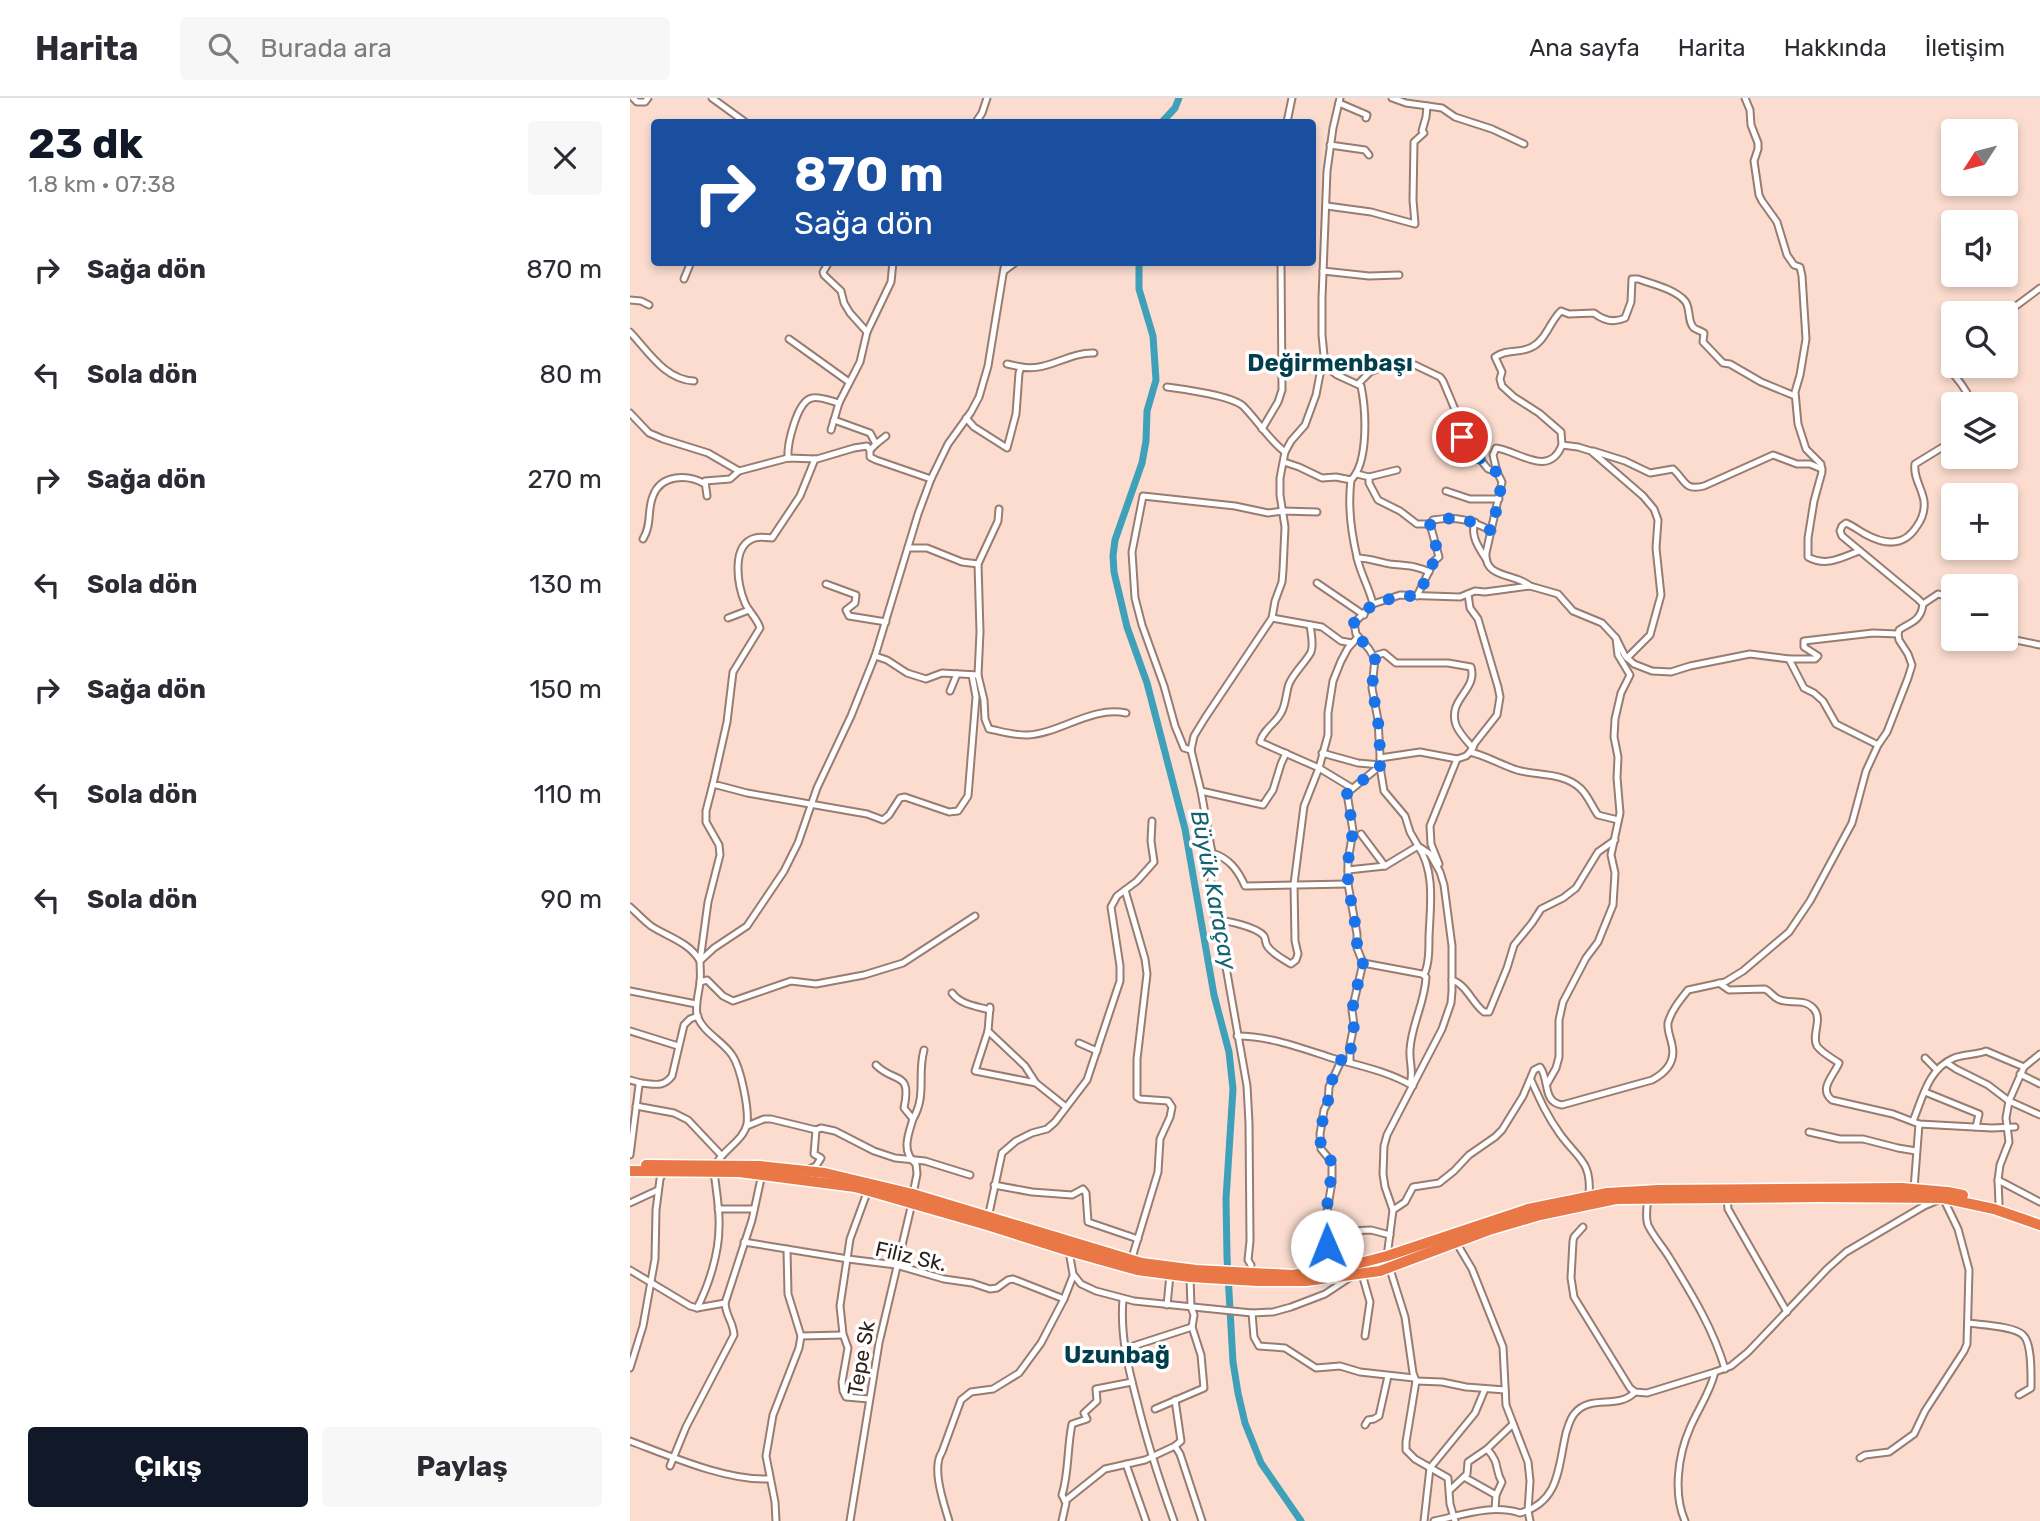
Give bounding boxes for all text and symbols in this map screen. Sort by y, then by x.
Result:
search box [180,17,670,80]
text: Harita [35,29,138,68]
icon: search [204,29,242,67]
text: Burada ara [260,33,392,64]
text: Ana sayfa [1529,34,1640,62]
text: Harita [1678,34,1746,62]
text: Hakkında [1784,34,1887,62]
text: İletişim [1925,34,2005,62]
text: 23 dk [28,119,143,169]
north arrow [1941,119,2018,196]
map controls [1941,119,2018,651]
button: close [528,121,602,195]
text: 870 m [794,145,944,203]
icon: right [679,147,770,238]
text: 1.8 km · 07:38 [28,170,176,198]
text: Sağa dön [794,204,933,242]
button: sound [1941,210,2018,287]
icon: right [28,251,66,289]
text: Sağa dön [87,254,206,285]
text: 870 m [526,254,602,285]
button: search [1941,301,2018,378]
district label: Değirmenbaşı [1247,349,1413,377]
icon: left [28,356,66,394]
text: Sola dön [87,359,197,390]
text: 80 m [539,359,602,390]
button: layers [1941,392,2018,469]
pin [1432,407,1492,467]
icon: arrive [1443,418,1481,456]
icon: right [28,461,66,499]
text: Sağa dön [87,464,206,495]
text: 270 m [527,464,602,495]
button: + [1941,483,2018,560]
icon: left [28,566,66,604]
text: Sola dön [87,569,197,600]
text: 130 m [529,569,602,600]
button: − [1941,574,2018,651]
icon: right [28,671,66,709]
text: Sağa dön [87,674,206,705]
text: 150 m [529,674,602,705]
icon: left [28,776,66,814]
text: Sola dön [87,779,197,810]
text: 110 m [534,779,602,810]
water label: Büyük Karaçay [1185,808,1243,973]
icon: left [28,881,66,919]
text: Sola dön [87,884,197,915]
text: 90 m [541,884,602,915]
position arrow [1290,1209,1364,1283]
street label: Filiz Sk. [873,1236,949,1276]
street label: Tepe Sk [842,1319,880,1397]
district label: Uzunbağ [1064,1341,1170,1369]
button: Çıkış [28,1427,308,1507]
button: Paylaş [322,1427,602,1507]

